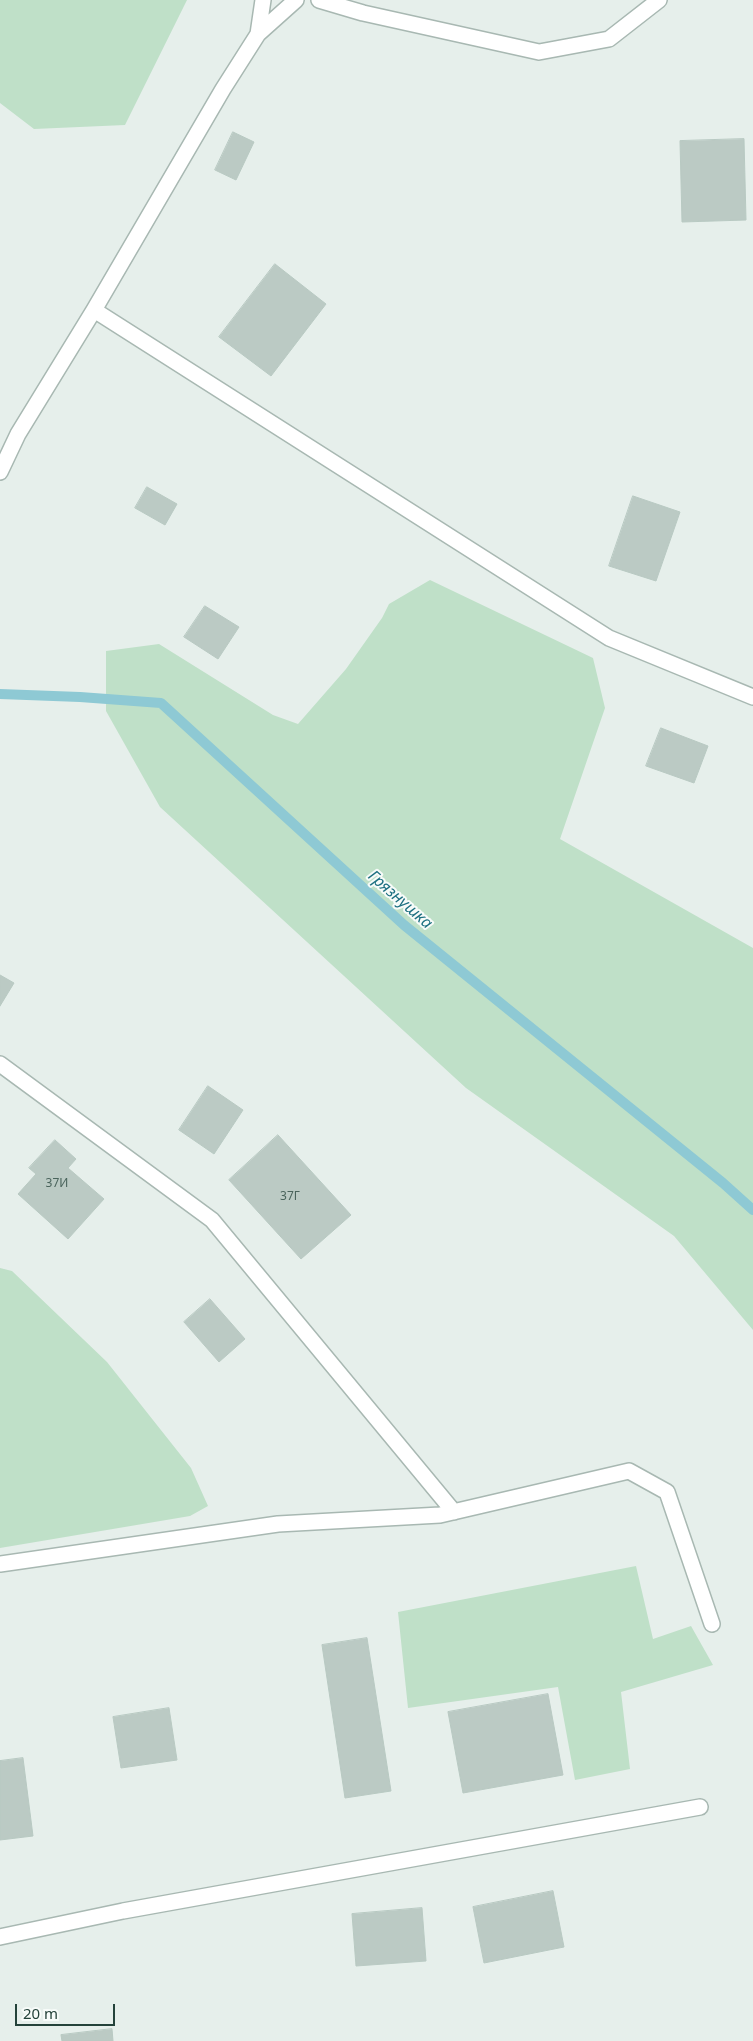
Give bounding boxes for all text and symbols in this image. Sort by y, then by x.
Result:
water label: Грязнушка [364,867,436,933]
house number: 37И [46,1177,68,1191]
house number: 37Г [280,1190,300,1204]
scale bar [18,1994,118,2026]
text: 20 m [23,2003,58,2023]

